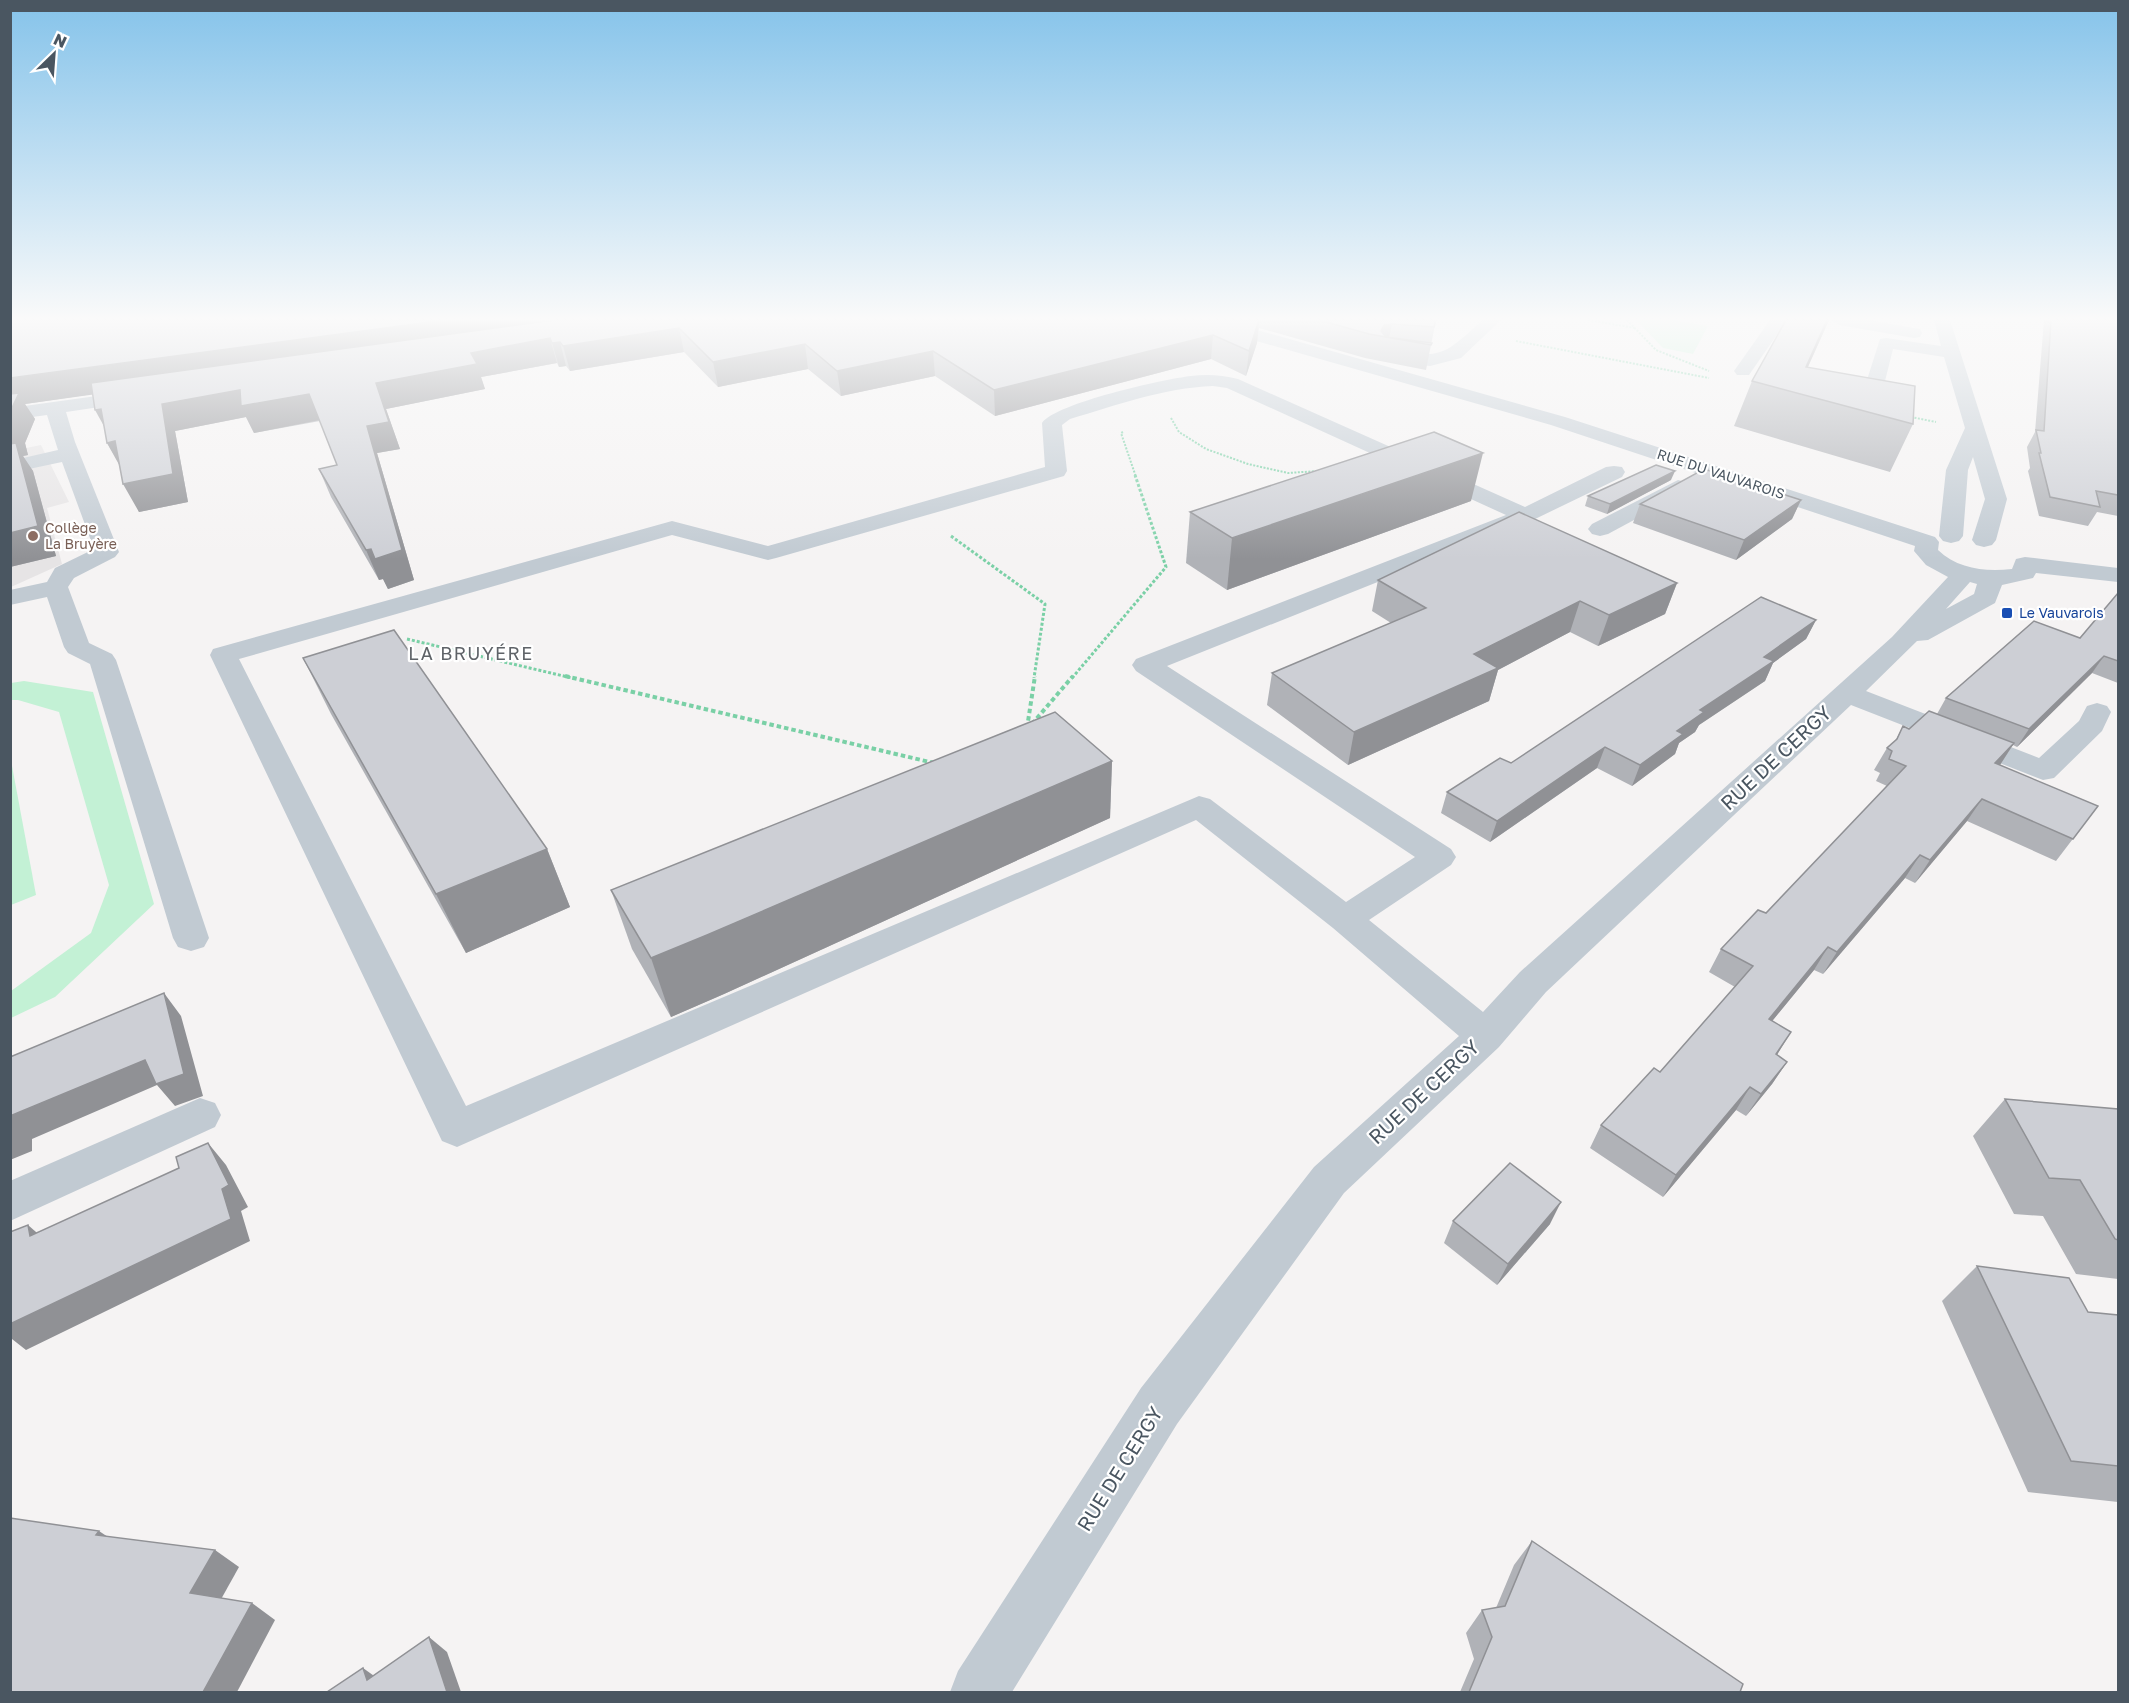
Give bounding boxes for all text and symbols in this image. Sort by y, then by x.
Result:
north arrow [24,24,84,84]
text: N [51,29,70,52]
street label: RUE DU VAUVAROIS [1655,445,1787,502]
place label: Collège La Bruyère [45,519,117,552]
marker: Collège La Bruyère [26,529,40,543]
place label: Le Vauvarois [2019,604,2104,621]
marker: Le Vauvarois [2000,606,2014,620]
district label: LA BRUYÉRE [408,642,534,664]
street label: RUE DE CERGY [1715,700,1836,815]
street label: RUE DE CERGY [1363,1034,1484,1149]
street label: RUE DE CERGY [1071,1402,1167,1535]

